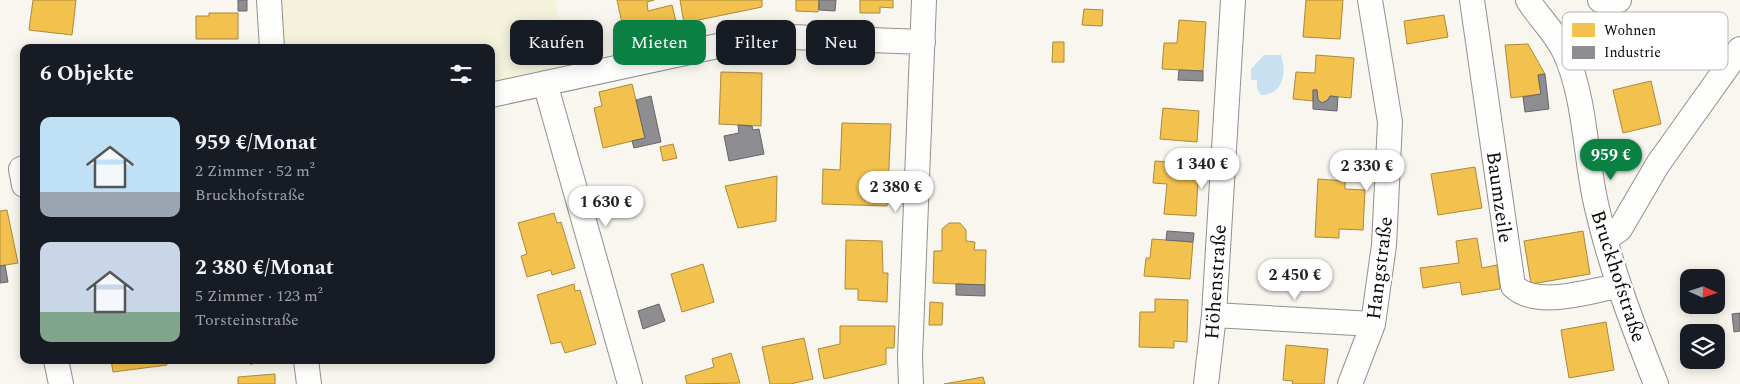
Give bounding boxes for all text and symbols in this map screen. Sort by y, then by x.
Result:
legend [1562,12,1728,70]
chip: Kaufen [510,20,603,65]
chip: Mieten [613,20,706,65]
chip: Filter [716,20,796,65]
chip: Neu [806,20,875,65]
text: Wohnen [1604,20,1656,41]
text: Industrie [1604,42,1661,63]
text: 6 Objekte [40,58,134,90]
icon: filters [447,60,475,88]
text: 959 €/Monat [195,127,317,159]
icon: home [80,137,140,197]
pin: 959 € [1576,138,1646,181]
text: 959 € [1591,143,1631,167]
pin: 1 340 € [1156,148,1248,190]
street label: Baumzeile [1478,149,1520,245]
pin: 2 330 € [1321,150,1413,192]
text: 1 340 € [1176,152,1228,176]
text: 2 330 € [1341,154,1393,178]
text: 2 Zimmer · 52 m² [195,159,315,183]
pin: 2 380 € [850,170,942,213]
text: 2 380 € [870,175,922,199]
text: Bruckhofstraße [195,183,305,207]
pin: 1 630 € [560,186,652,228]
text: 1 630 € [580,190,632,214]
street label: Bruckhofstraße [1583,206,1654,346]
street label: Hangstraße [1359,215,1401,321]
street label: Höhenstraße [1197,223,1235,341]
text: 2 380 €/Monat [195,252,334,284]
pin: 2 450 € [1249,258,1341,301]
icon: home [80,262,140,322]
text: 2 450 € [1269,263,1321,287]
north arrow [1680,269,1725,314]
map controls [1680,269,1725,369]
text: 5 Zimmer · 123 m² [195,284,323,308]
text: Torsteinstraße [195,308,299,332]
button: layers [1680,324,1725,369]

